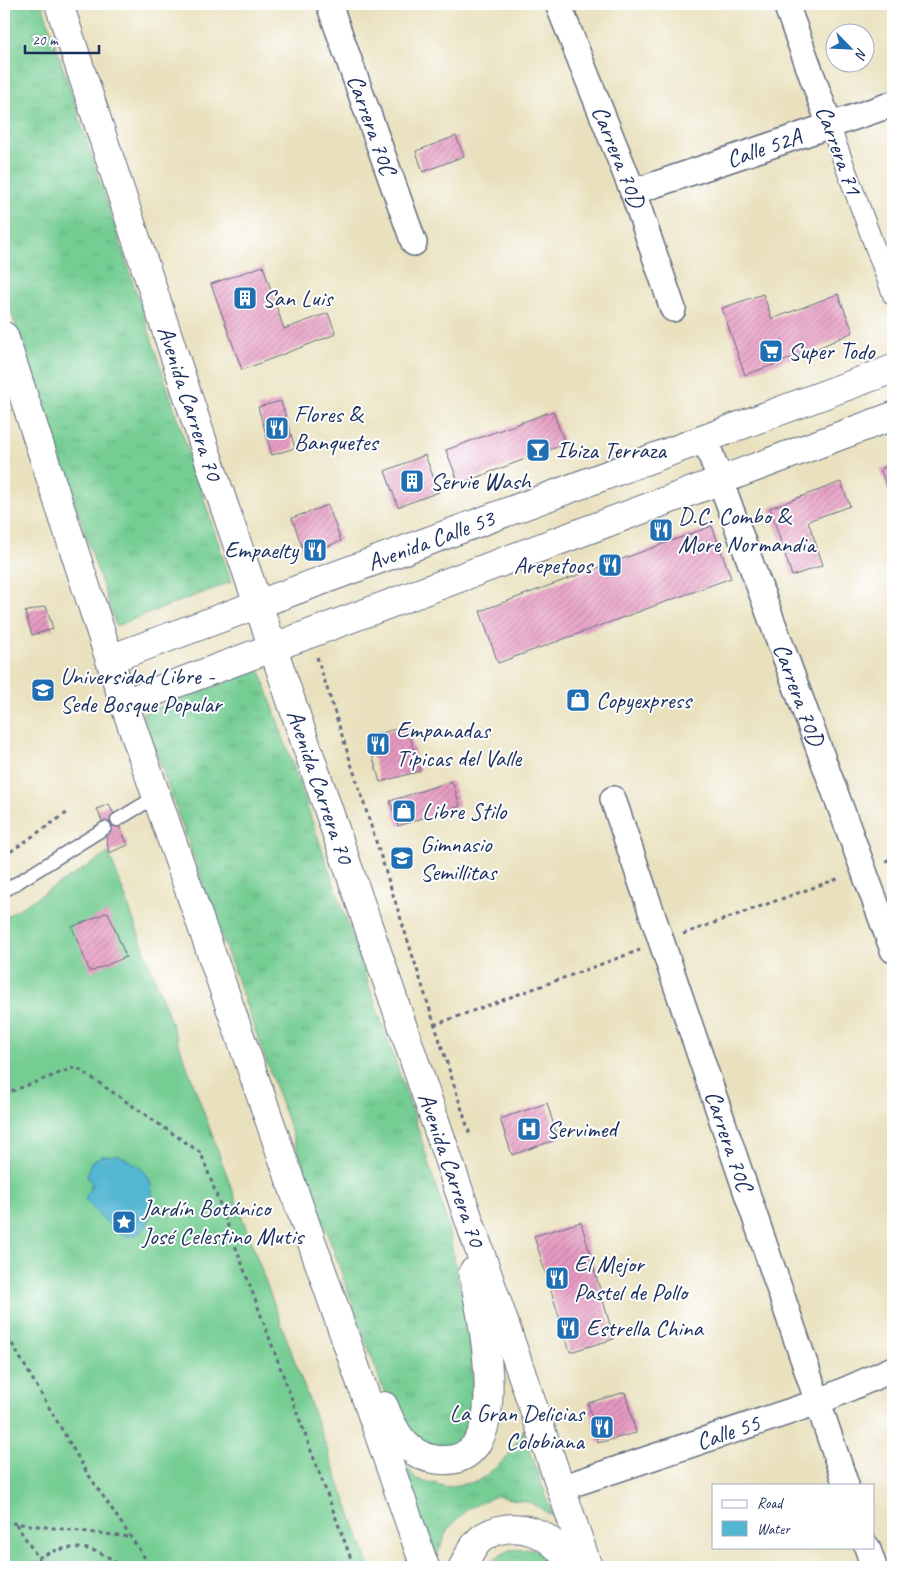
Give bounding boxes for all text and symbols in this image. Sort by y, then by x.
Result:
scale bar [25,22,99,54]
north arrow [824,22,874,72]
text: 20 m [32,31,59,50]
text: N [851,46,871,63]
street label: Carrera 70C [340,70,404,181]
street label: Carrera 70D [585,101,653,213]
street label: Carrera 71 [809,101,869,200]
street label: Calle 52A [722,121,806,174]
place label: San Luis [262,283,334,313]
building icon: San Luis [232,285,258,311]
street label: Avenida Carrera 70 [151,322,230,486]
place label: Super Todo [788,336,876,366]
supermarket icon: Super Todo [758,338,784,364]
place label: Flores & Banquetes [294,399,380,457]
restaurant icon: Flores & Banquetes [264,415,290,441]
place label: Ibiza Terraza [556,435,667,465]
bar icon: Ibiza Terraza [525,437,551,463]
place label: Servie Wash [430,466,533,496]
building icon: Servie Wash [399,468,425,494]
place label: D.C. Combo & More Normandia [678,501,817,559]
street label: Avenida Calle 53 [363,502,500,577]
restaurant icon: D.C. Combo & More Normandia [648,517,674,543]
place label: Empaelty [224,535,300,565]
restaurant icon: Empaelty [302,537,328,563]
place label: Arepetoos [514,550,595,580]
restaurant icon: Arepetoos [597,552,623,578]
street label: Carrera 70D [766,639,832,752]
place label: Universidad Libre - Sede Bosque Popular [60,661,224,719]
school or university icon: Universidad Libre - Sede Bosque Popular [30,677,56,703]
place label: Copyexpress [596,685,694,715]
shop icon: Copyexpress [565,687,591,713]
street label: Avenida Carrera 70 [280,705,361,870]
place label: Empanadas Típicas del Valle [396,715,523,773]
restaurant icon: Empanadas Típicas del Valle [365,731,391,757]
place label: Libre Stilo [422,796,508,826]
shop icon: Libre Stilo [391,798,417,824]
place label: Gimnasio Semillitas [420,829,498,887]
school or university icon: Gimnasio Semillitas [389,845,415,871]
street label: Carrera 70C [698,1087,761,1197]
street label: Avenida Carrera 70 [411,1089,493,1253]
place label: Servimed [546,1114,620,1144]
hospital icon: Servimed [516,1116,542,1142]
place label: Jardín Botánico José Celestino Mutis [141,1193,305,1251]
place icon: Jardín Botánico José Celestino Mutis [111,1209,137,1235]
place label: El Mejor Pastel de Pollo [574,1249,689,1307]
restaurant icon: El Mejor Pastel de Pollo [544,1265,570,1291]
place label: Estrella China [586,1313,705,1343]
restaurant icon: Estrella China [555,1315,581,1341]
place label: La Gran Delicias Colobiana [449,1398,586,1456]
street label: Calle 55 [692,1407,765,1457]
restaurant icon: La Gran Delicias Colobiana [589,1414,615,1440]
legend [712,1484,874,1548]
text: Road [757,1494,784,1513]
text: Water [757,1520,791,1539]

